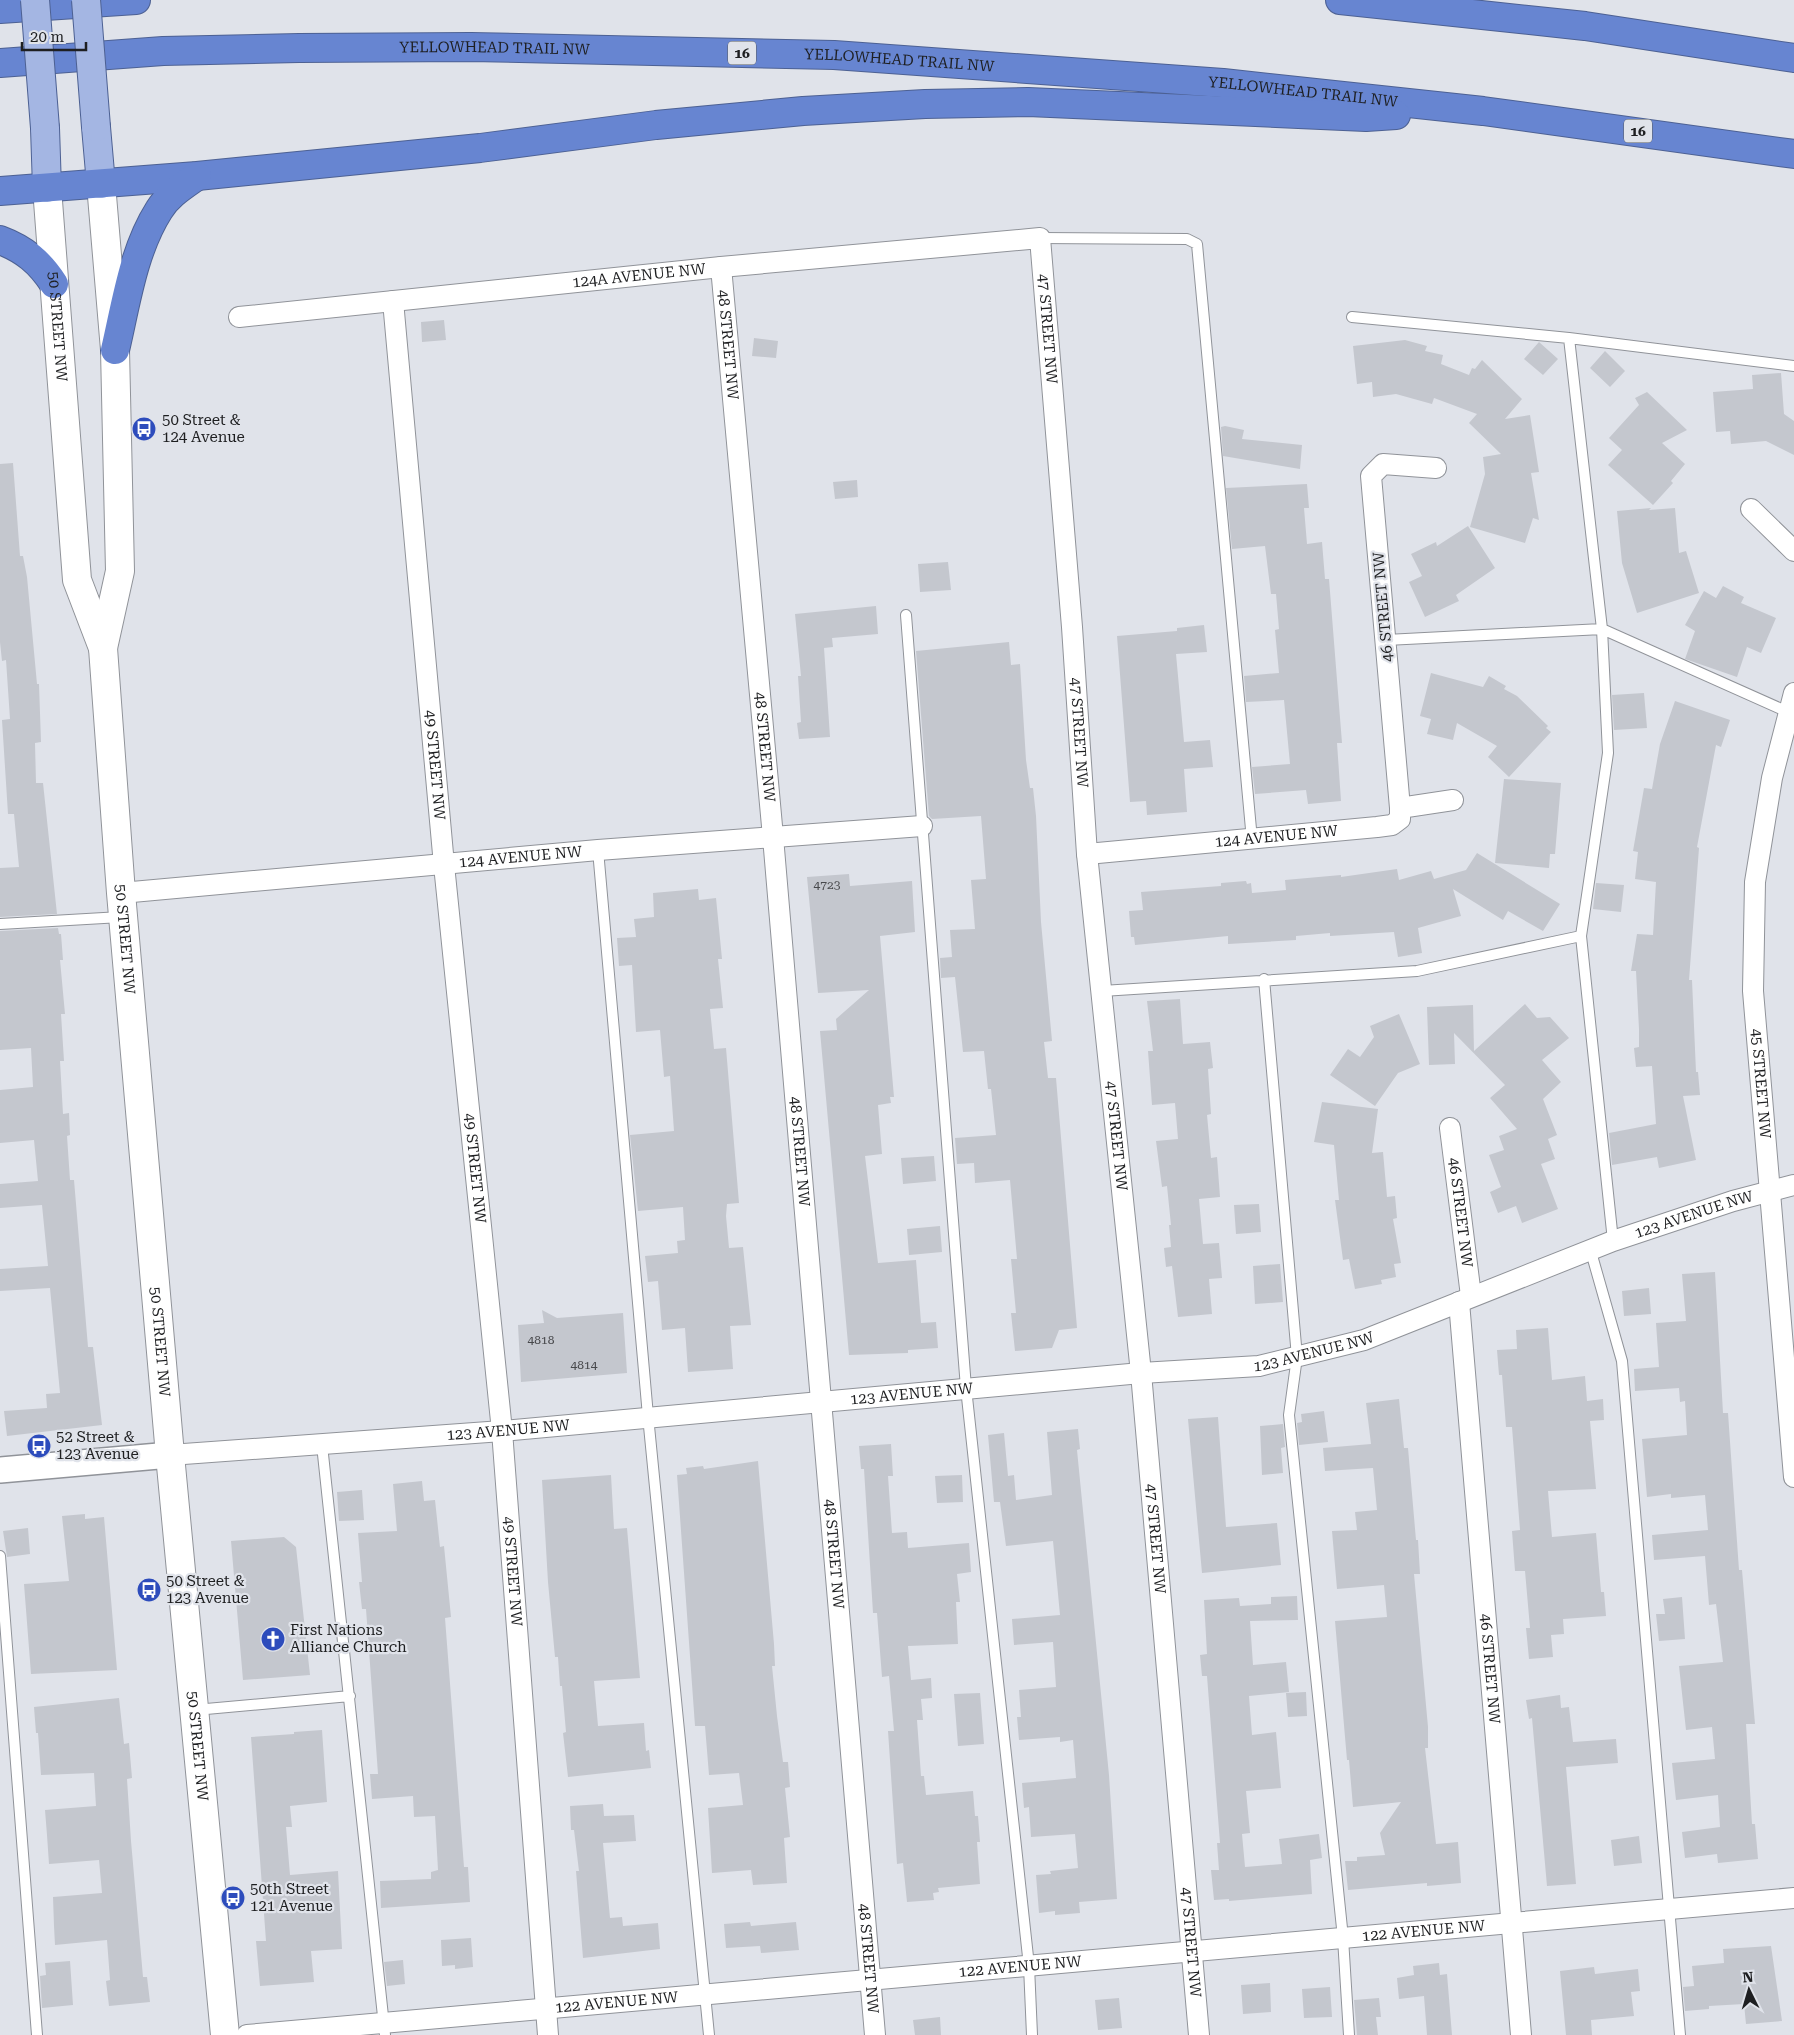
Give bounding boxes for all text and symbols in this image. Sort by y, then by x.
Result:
scale bar [22,20,86,52]
text: 20 m [30,28,65,46]
street label: YELLOWHEAD TRAIL NW [399,38,591,59]
road number: 16 [728,42,756,64]
street label: YELLOWHEAD TRAIL NW [804,45,996,76]
street label: YELLOWHEAD TRAIL NW [1208,73,1399,111]
road number: 16 [1624,120,1652,142]
street label: 124A AVENUE NW [571,260,707,291]
street label: 50 STREET NW [44,271,71,383]
street label: 47 STREET NW [1034,273,1061,385]
street label: 48 STREET NW [714,289,742,401]
place label: 50 Street & 124 Avenue [162,411,245,446]
bus stop icon: 50 Street & 124 Avenue [131,416,157,442]
street label: 46 STREET NW [1369,550,1397,663]
street label: 47 STREET NW [1066,677,1092,789]
street label: 48 STREET NW [751,691,779,804]
street label: 49 STREET NW [421,709,449,822]
street label: 124 AVENUE NW [1214,822,1339,851]
street label: 124 AVENUE NW [458,842,583,872]
house number: 4723 [814,878,841,892]
street label: 50 STREET NW [111,884,139,996]
street label: 45 STREET NW [1747,1028,1774,1140]
street label: 47 STREET NW [1102,1080,1131,1192]
street label: 48 STREET NW [786,1096,813,1208]
street label: 49 STREET NW [460,1112,490,1225]
street label: 46 STREET NW [1445,1156,1476,1269]
street label: 123 AVENUE NW [1632,1187,1756,1242]
street label: 50 STREET NW [146,1286,174,1398]
street label: 123 AVENUE NW [1253,1328,1377,1375]
house number: 4818 [528,1333,555,1347]
house number: 4814 [571,1358,598,1372]
street label: 123 AVENUE NW [849,1379,975,1408]
street label: 123 AVENUE NW [446,1416,571,1444]
place label: 52 Street & 123 Avenue [56,1428,139,1463]
bus stop icon: 52 Street & 123 Avenue [26,1433,52,1459]
street label: 47 STREET NW [1142,1483,1169,1595]
street label: 48 STREET NW [820,1498,848,1611]
street label: 49 STREET NW [500,1516,526,1628]
place label: 50 Street & 123 Avenue [166,1572,249,1607]
bus stop icon: 50 Street & 123 Avenue [136,1577,162,1603]
street label: 46 STREET NW [1476,1613,1504,1725]
place label: First Nations Alliance Church [290,1621,407,1656]
church icon: First Nations Alliance Church [260,1626,286,1652]
street label: 50 STREET NW [183,1690,212,1803]
place label: 50th Street 121 Avenue [250,1880,333,1915]
bus stop icon: 50th Street 121 Avenue [220,1885,246,1911]
street label: 47 STREET NW [1177,1887,1205,1999]
street label: 48 STREET NW [855,1903,882,2015]
street label: 122 AVENUE NW [1361,1916,1486,1945]
street label: 122 AVENUE NW [958,1952,1083,1981]
north arrow [1724,1965,1774,2015]
text: N [1742,1969,1754,1985]
street label: 122 AVENUE NW [554,1988,680,2017]

